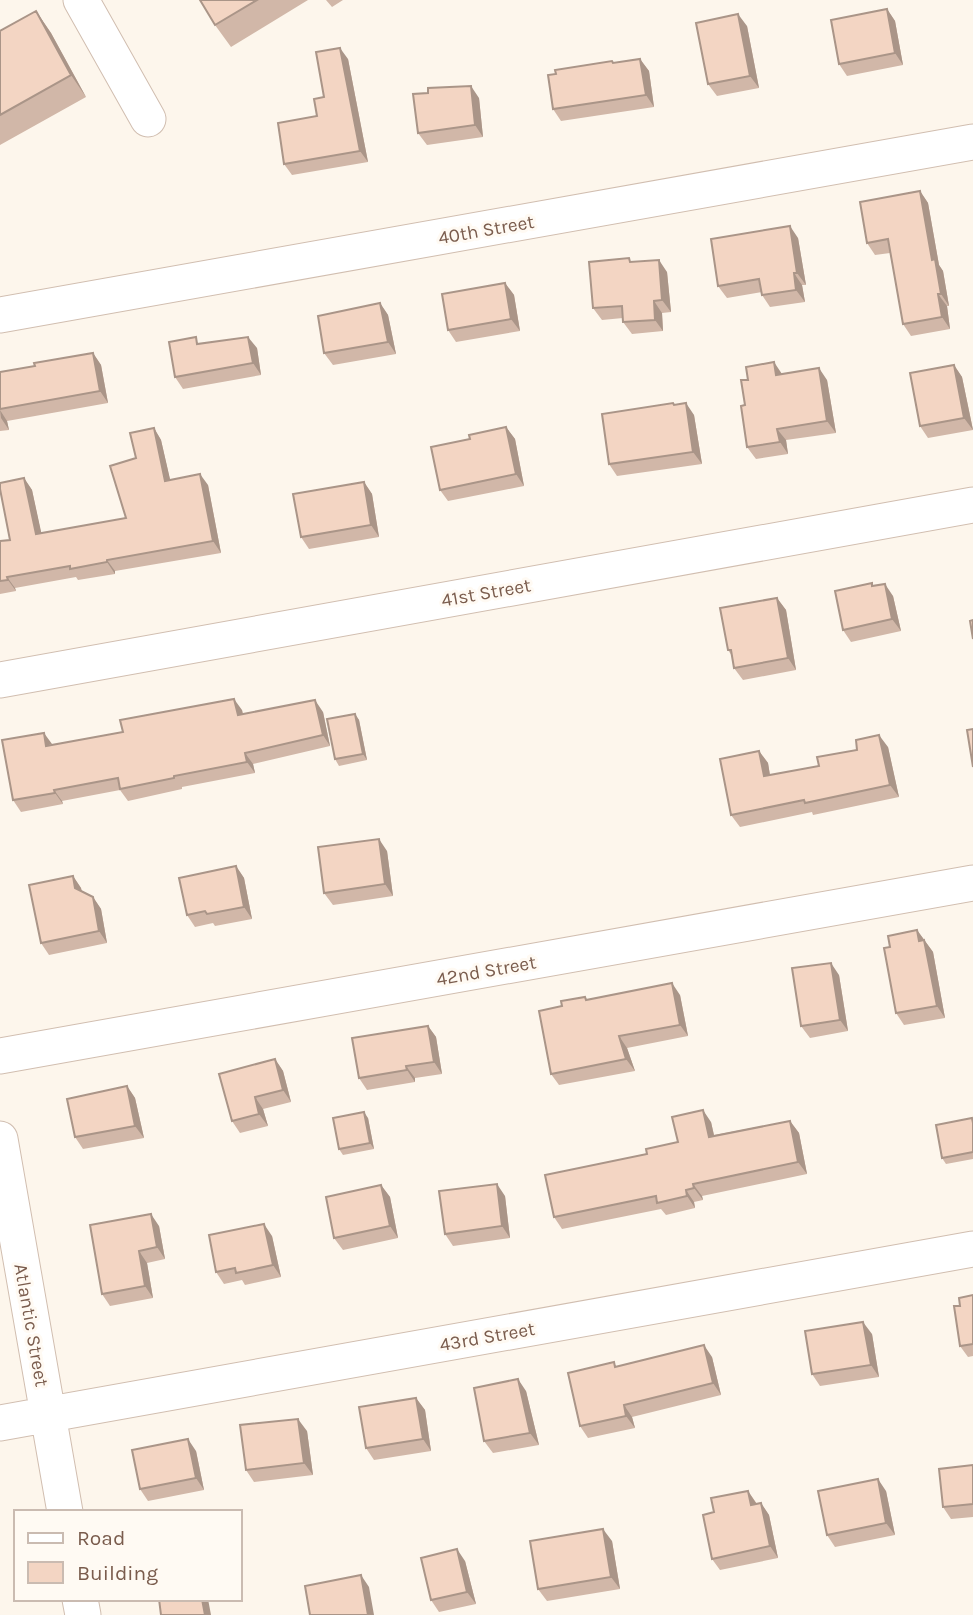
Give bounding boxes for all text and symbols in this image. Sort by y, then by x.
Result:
street label: 40th Street [436,211,536,249]
street label: 41st Street [440,574,533,612]
street label: 42nd Street [435,951,538,991]
street label: Atlantic Street [9,1262,53,1388]
street label: 43rd Street [438,1318,537,1356]
legend [14,1510,242,1601]
text: Road [77,1526,125,1550]
text: Building [77,1561,158,1585]

